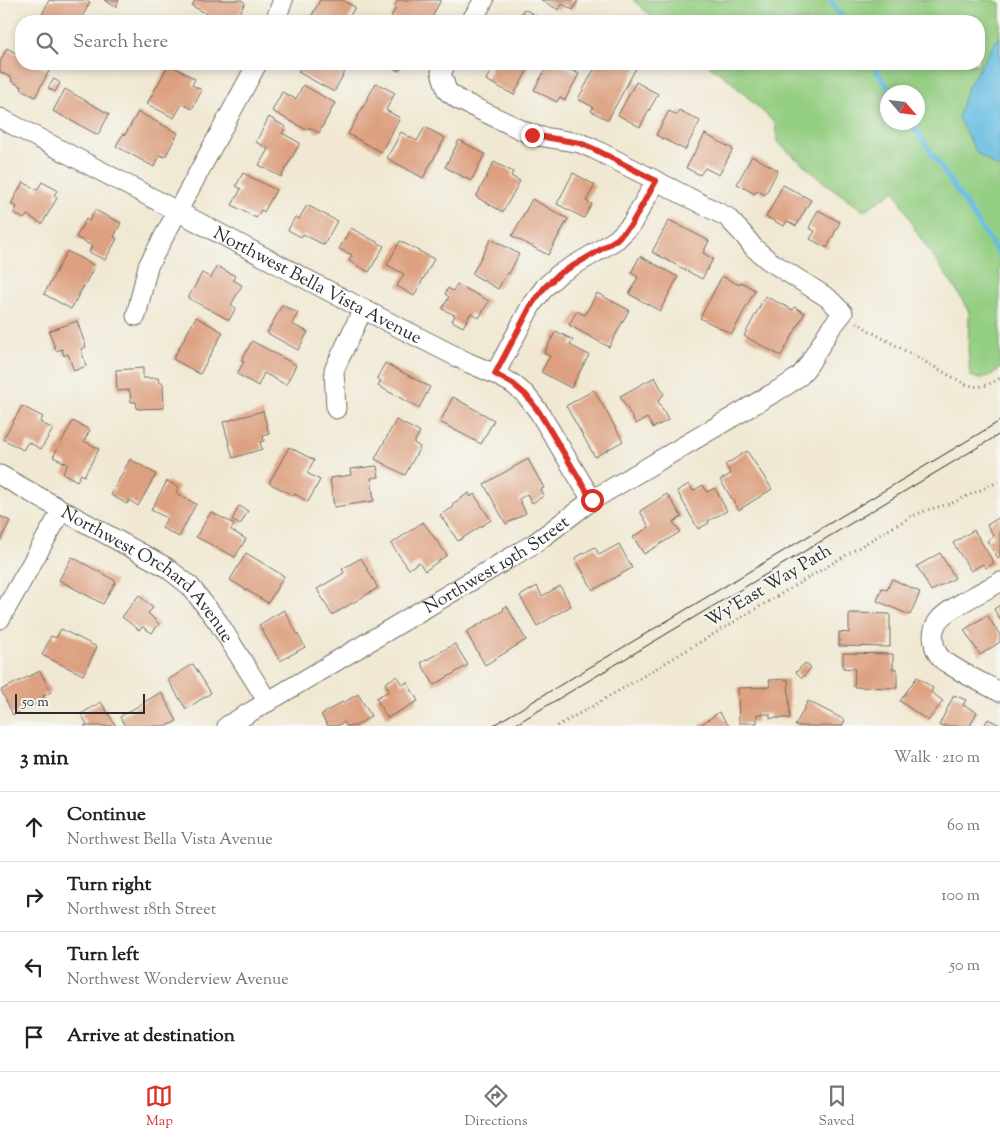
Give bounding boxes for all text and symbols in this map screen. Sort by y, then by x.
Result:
search box [15,15,985,70]
icon: search [33,29,61,57]
text: Search here [73,29,168,56]
north arrow [880,85,925,130]
route end [521,124,544,147]
street label: Northwest Bella Vista Avenue [208,221,426,352]
route start [581,489,604,512]
street label: Northwest Orchard Avenue [56,501,239,648]
street label: Northwest 19th Street [419,510,576,621]
street label: Wy'East Way Path [701,538,838,635]
scale bar [15,691,145,714]
text: 50 m [22,693,49,713]
text: 3 min [20,744,69,774]
text: Walk · 210 m [894,747,980,770]
text: Continue [67,802,146,829]
icon: ahead [20,813,48,841]
text: 60 m [947,815,980,838]
text: Northwest Bella Vista Avenue [67,829,273,852]
text: Turn right [67,872,151,899]
icon: right [20,883,48,911]
text: 100 m [941,885,980,908]
text: Northwest 18th Street [67,899,216,922]
text: Turn left [67,942,139,969]
icon: left [20,953,48,981]
text: 50 m [949,955,980,978]
text: Northwest Wonderview Avenue [67,969,289,992]
icon: arrive [20,1023,48,1051]
text: Arrive at destination [67,1023,235,1050]
tab: Map [145,1082,173,1132]
tab: Directions [464,1082,528,1132]
tab: Saved [819,1082,854,1132]

